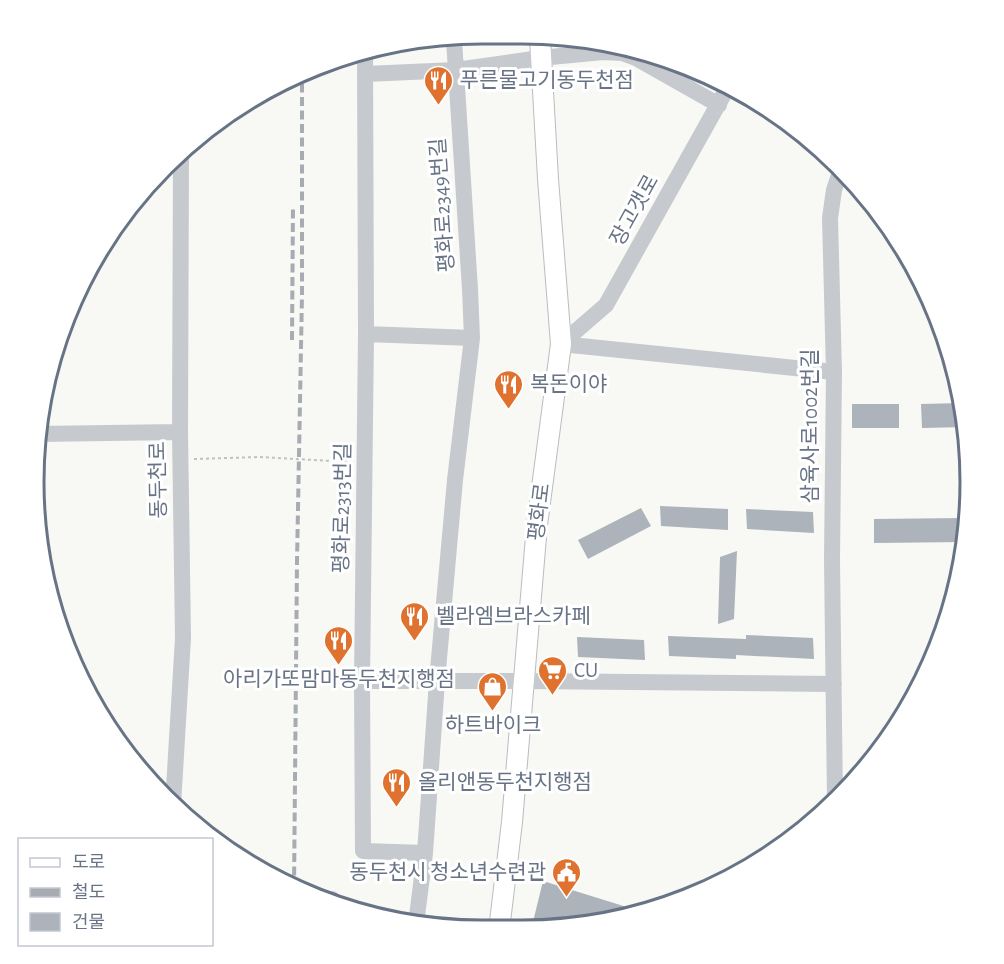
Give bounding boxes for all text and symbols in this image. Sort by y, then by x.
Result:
restaurant icon: 푸른물고기동두천점 [423,64,455,106]
place label: 푸른물고기동두천점 [460,69,634,91]
street label: 평화로2349번길 [426,137,458,273]
street label: 장고갯로 [606,171,662,249]
street label: 삼육사로1002번길 [799,349,821,503]
restaurant icon: 복돈이야 [493,368,525,410]
place label: 복돈이야 [530,373,607,395]
street label: 동두천로 [146,441,170,519]
street label: 평화로2313번길 [330,442,354,574]
street label: 평화로 [525,482,553,542]
restaurant icon: 벨라엠브라스카페 [399,600,431,642]
place label: 벨라엠브라스카페 [436,605,591,627]
restaurant icon: 아리가또맘마동두천지행점 [323,624,355,666]
supermarket icon: CU [537,654,569,696]
place label: CU [574,660,598,681]
place label: 아리가또맘마동두천지행점 [223,668,455,690]
shop icon: 하트바이크 [477,670,509,712]
place label: 하트바이크 [445,714,541,736]
restaurant icon: 올리앤동두천지행점 [381,766,413,808]
place label: 올리앤동두천지행점 [418,771,592,793]
legend [18,838,213,946]
text: 도로 [72,854,105,872]
public building icon: 동두천시 청소년수련관 [551,856,583,898]
place label: 동두천시 청소년수련관 [349,861,546,883]
text: 철도 [72,883,105,902]
text: 건물 [72,913,105,932]

